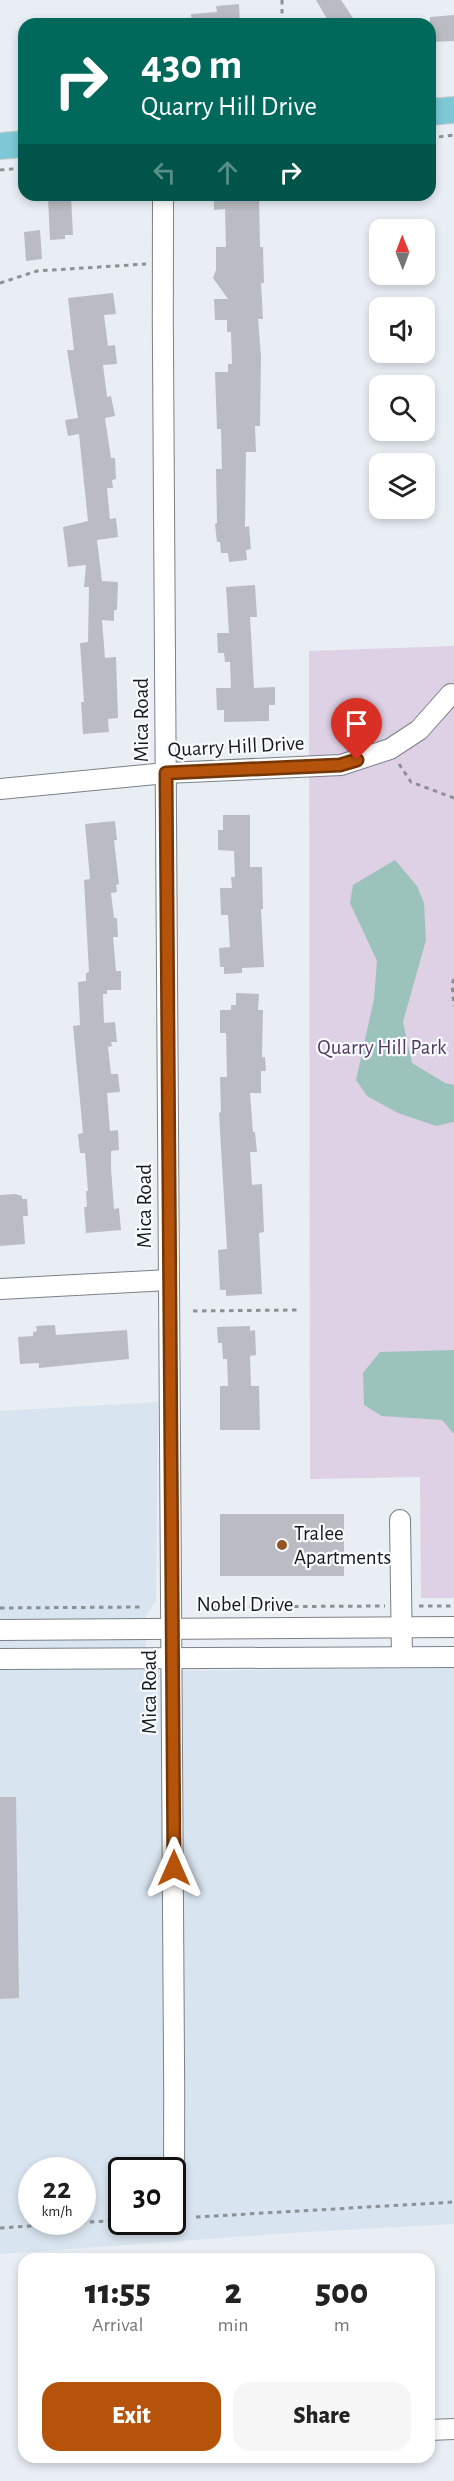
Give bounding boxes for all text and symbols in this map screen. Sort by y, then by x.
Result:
icon: right [42,42,120,120]
text: 430 m [141,44,242,86]
text: Quarry Hill Drive [141,93,317,120]
icon: left [148,156,181,189]
icon: ahead [211,156,244,189]
icon: right [274,156,307,189]
north arrow [369,219,435,285]
map controls [369,219,435,519]
button: sound [369,297,435,363]
button: search [369,375,435,441]
button: layers [369,453,435,519]
street label: Mica Road [131,678,152,762]
pin [331,698,382,760]
icon: arrive [340,707,373,740]
street label: Quarry Hill Drive [167,732,305,761]
park label: Quarry Hill Park [317,1037,447,1058]
street label: Mica Road [134,1164,155,1248]
place label: Tralee Apartments [294,1523,391,1568]
marker: Tralee Apartments [275,1538,289,1552]
street label: Nobel Drive [196,1594,294,1615]
street label: Mica Road [139,1650,160,1734]
position arrow [142,1836,206,1900]
speed limit sign: 30 [108,2157,186,2235]
text: 22 [43,2174,71,2204]
text: km/h [42,2204,72,2219]
text: 11:55 [85,2274,151,2310]
text: 2 [224,2274,242,2310]
text: 500 [315,2274,368,2310]
text: Arrival [92,2315,143,2335]
text: min [218,2315,249,2335]
text: m [334,2315,350,2335]
button: Exit [42,2382,221,2451]
button: Share [233,2382,411,2451]

